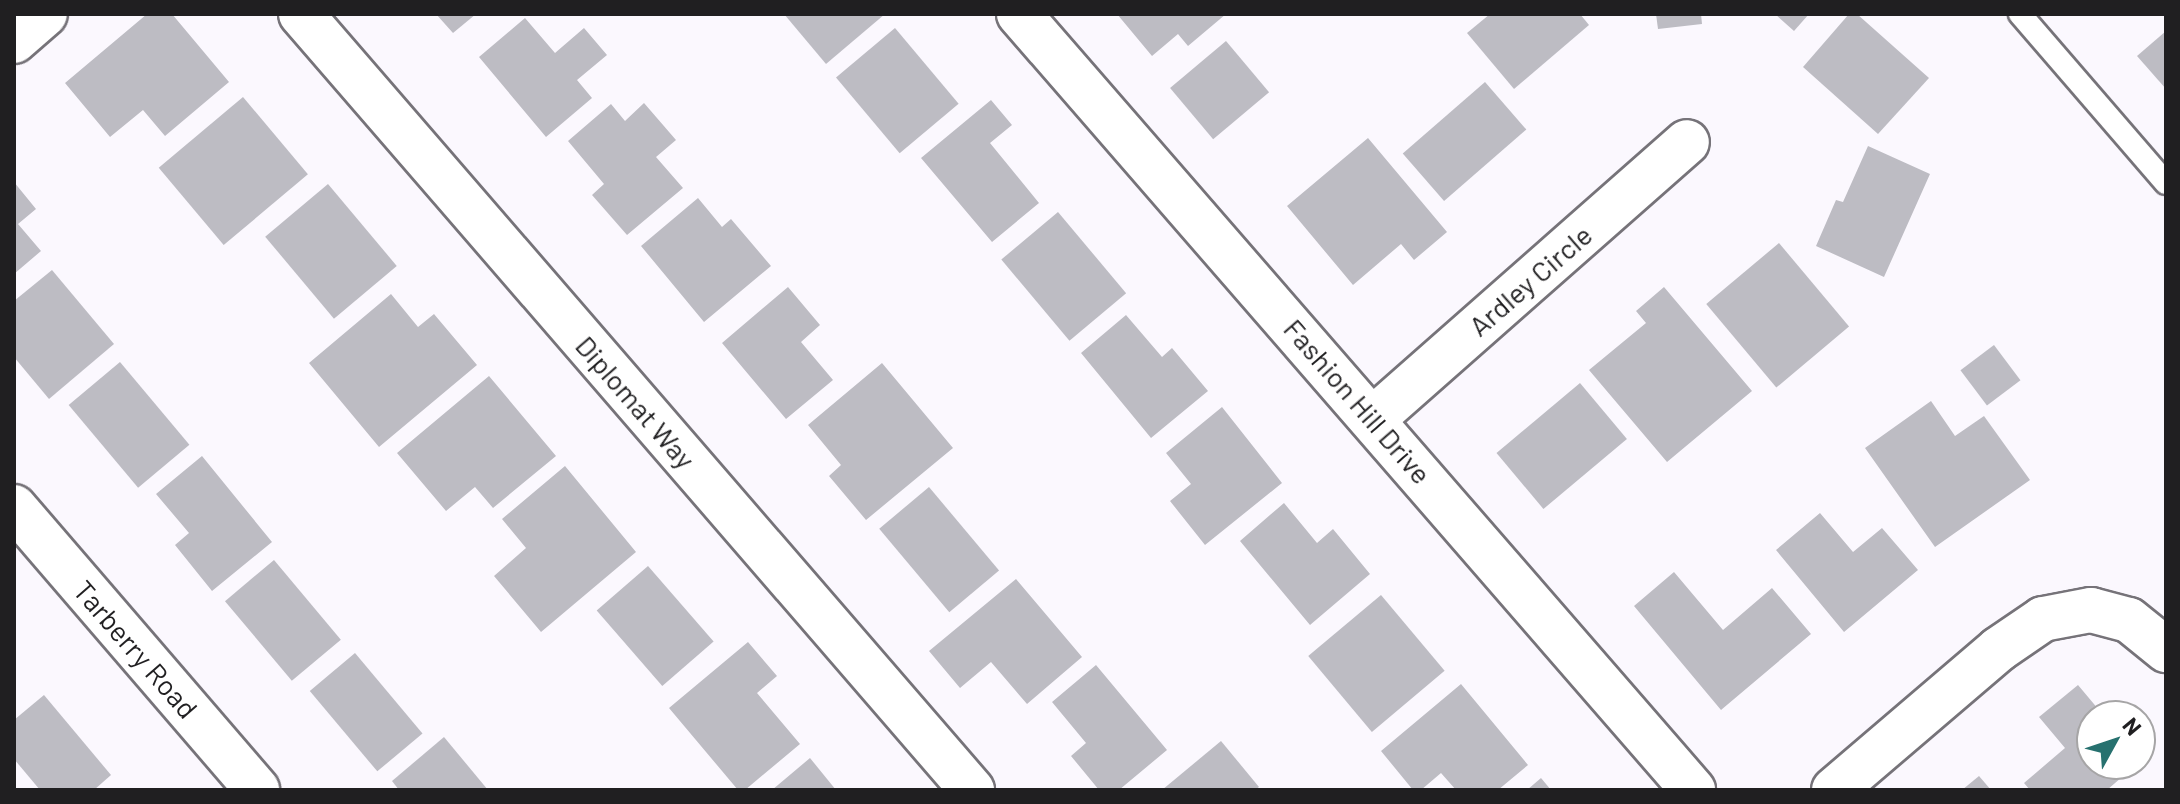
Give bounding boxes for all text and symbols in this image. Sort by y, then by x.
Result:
street label: Ardley Circle [1462,217,1598,343]
street label: Fashion Hill Drive [1277,312,1439,490]
street label: Diplomat Way [569,329,703,475]
street label: Tarberry Road [67,573,205,725]
north arrow [2076,700,2156,780]
text: N [2118,712,2148,740]

